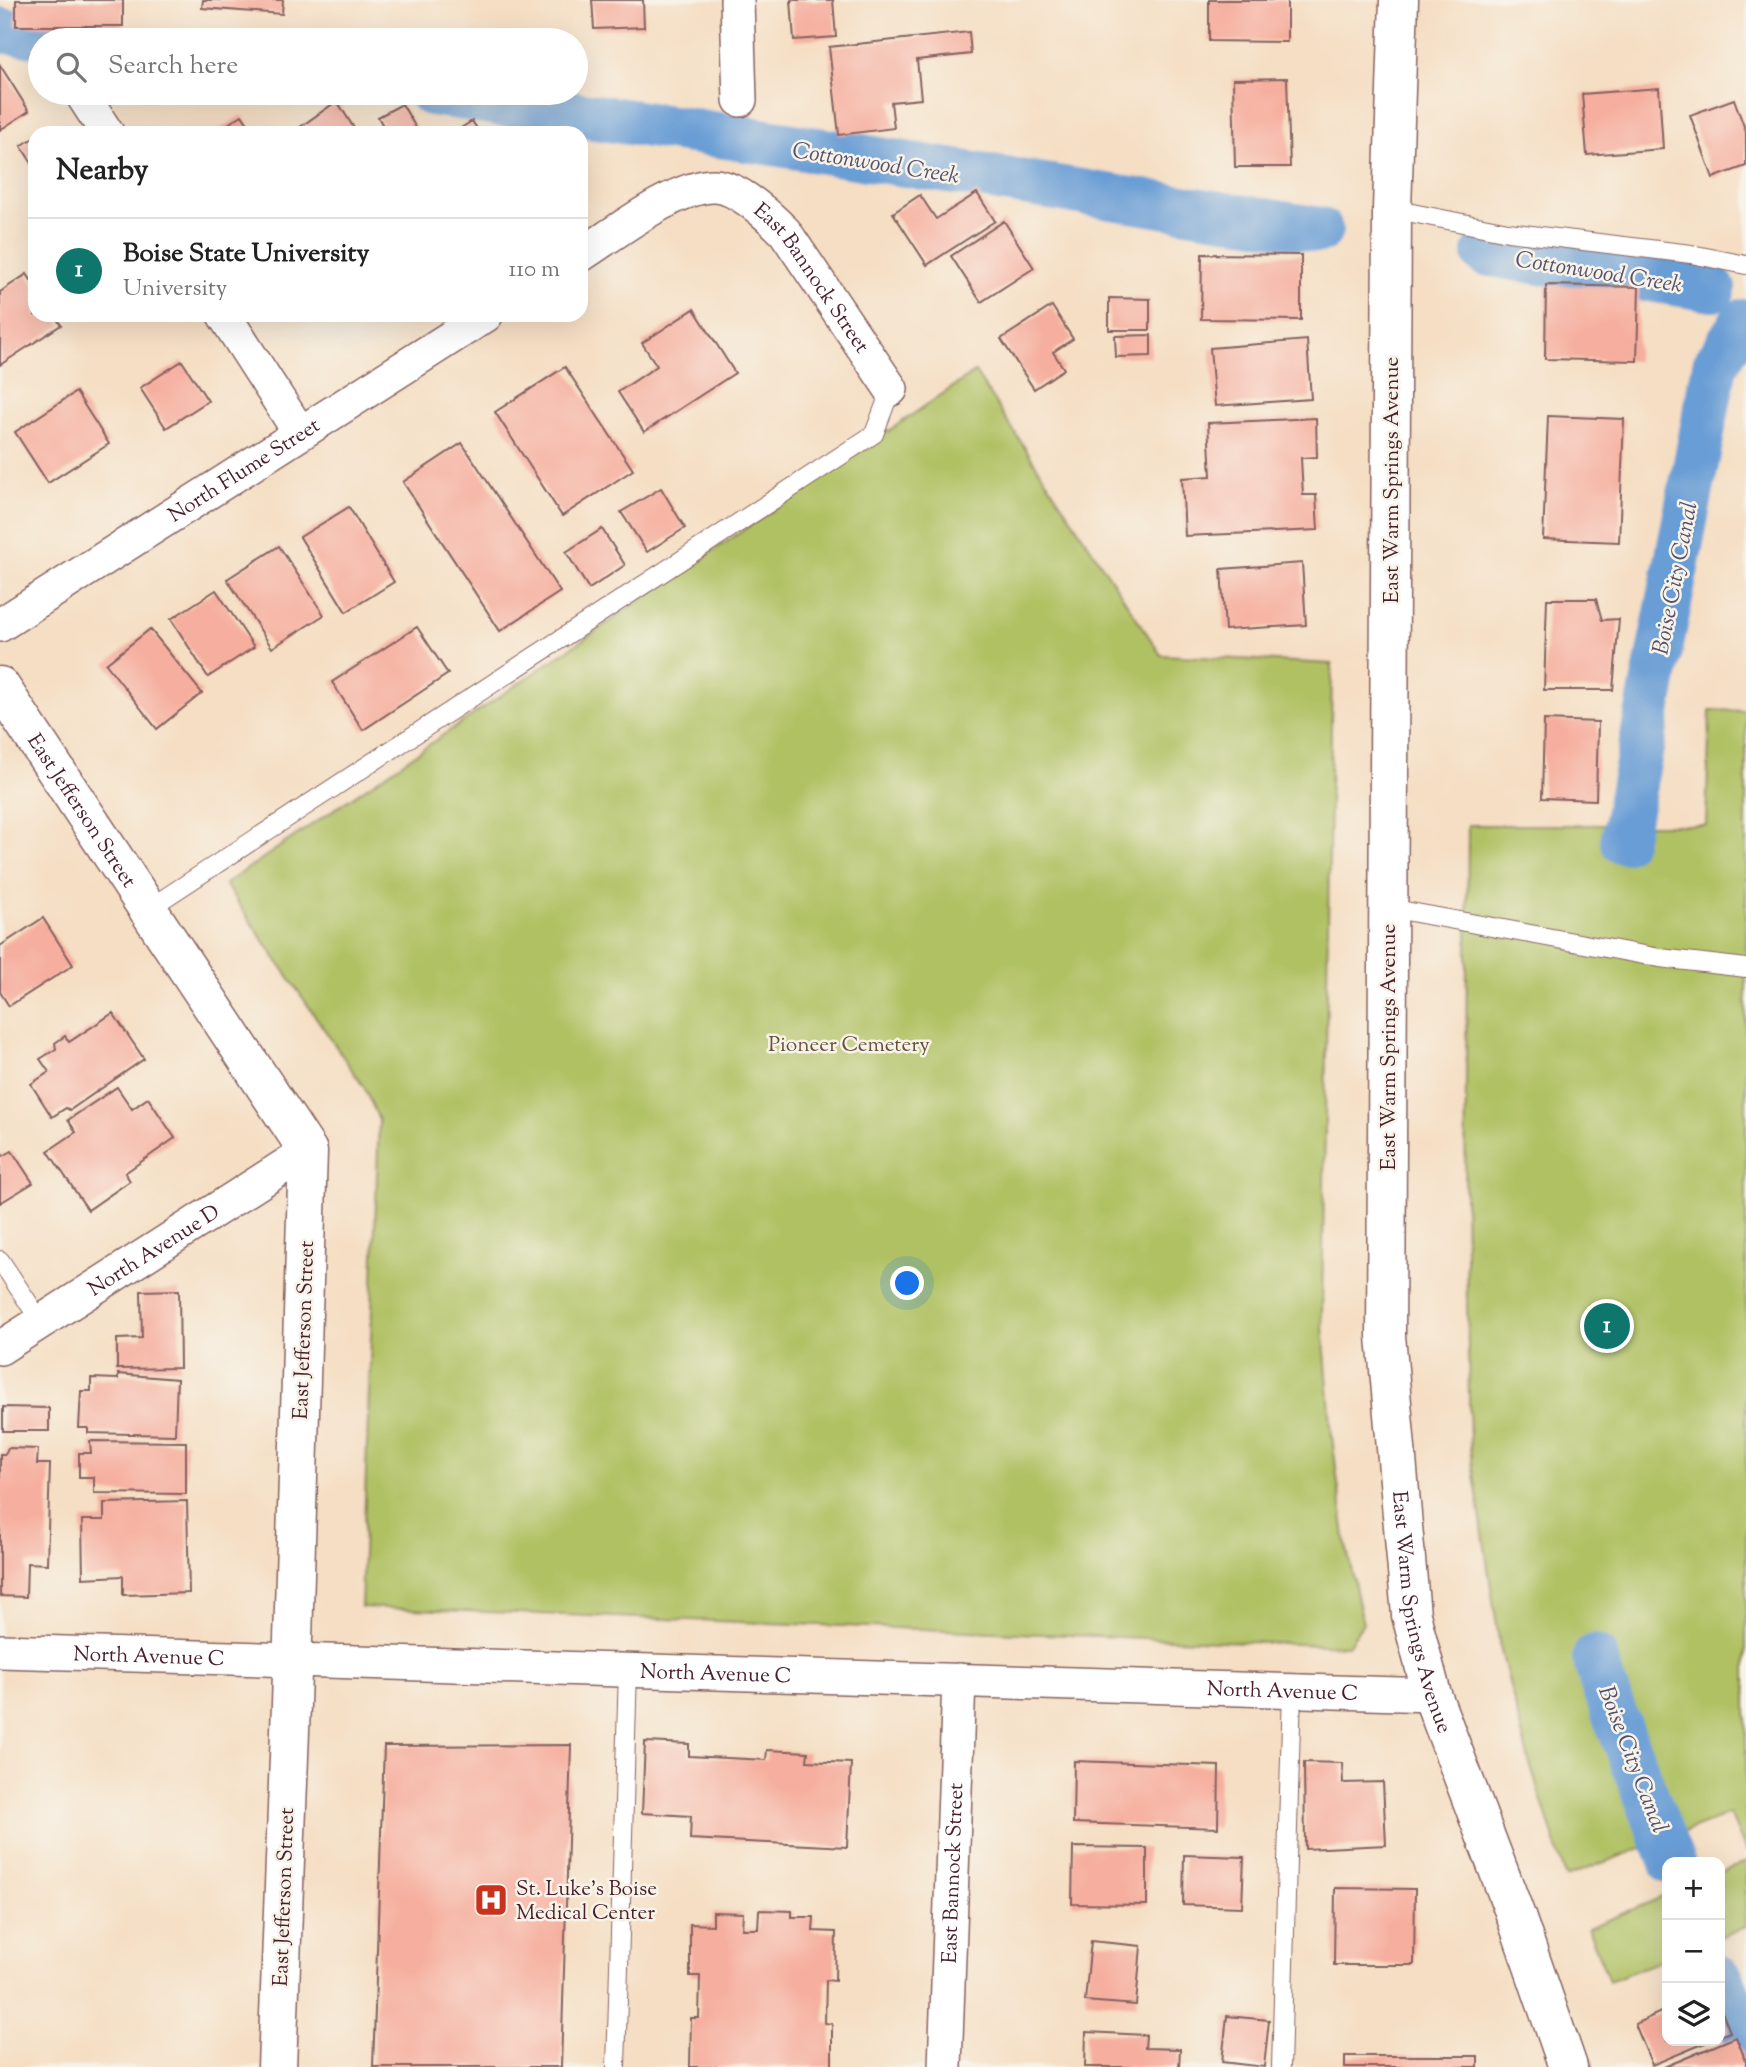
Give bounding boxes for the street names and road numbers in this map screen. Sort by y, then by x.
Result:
street label: East Bannock Street [746,197,876,360]
street label: East Warm Springs Avenue [1378,357,1408,603]
street label: North Flume Street [163,412,327,531]
street label: East Jefferson Street [19,728,143,894]
street label: East Warm Springs Avenue [1375,924,1405,1170]
street label: North Avenue D [83,1198,226,1305]
street label: East Jefferson Street [287,1240,323,1420]
street label: East Warm Springs Avenue [1383,1490,1458,1738]
street label: North Avenue C [73,1640,225,1675]
street label: North Avenue C [639,1658,792,1692]
street label: North Avenue C [1206,1675,1359,1710]
street label: East Bannock Street [936,1782,972,1964]
street label: East Jefferson Street [267,1807,303,1987]

